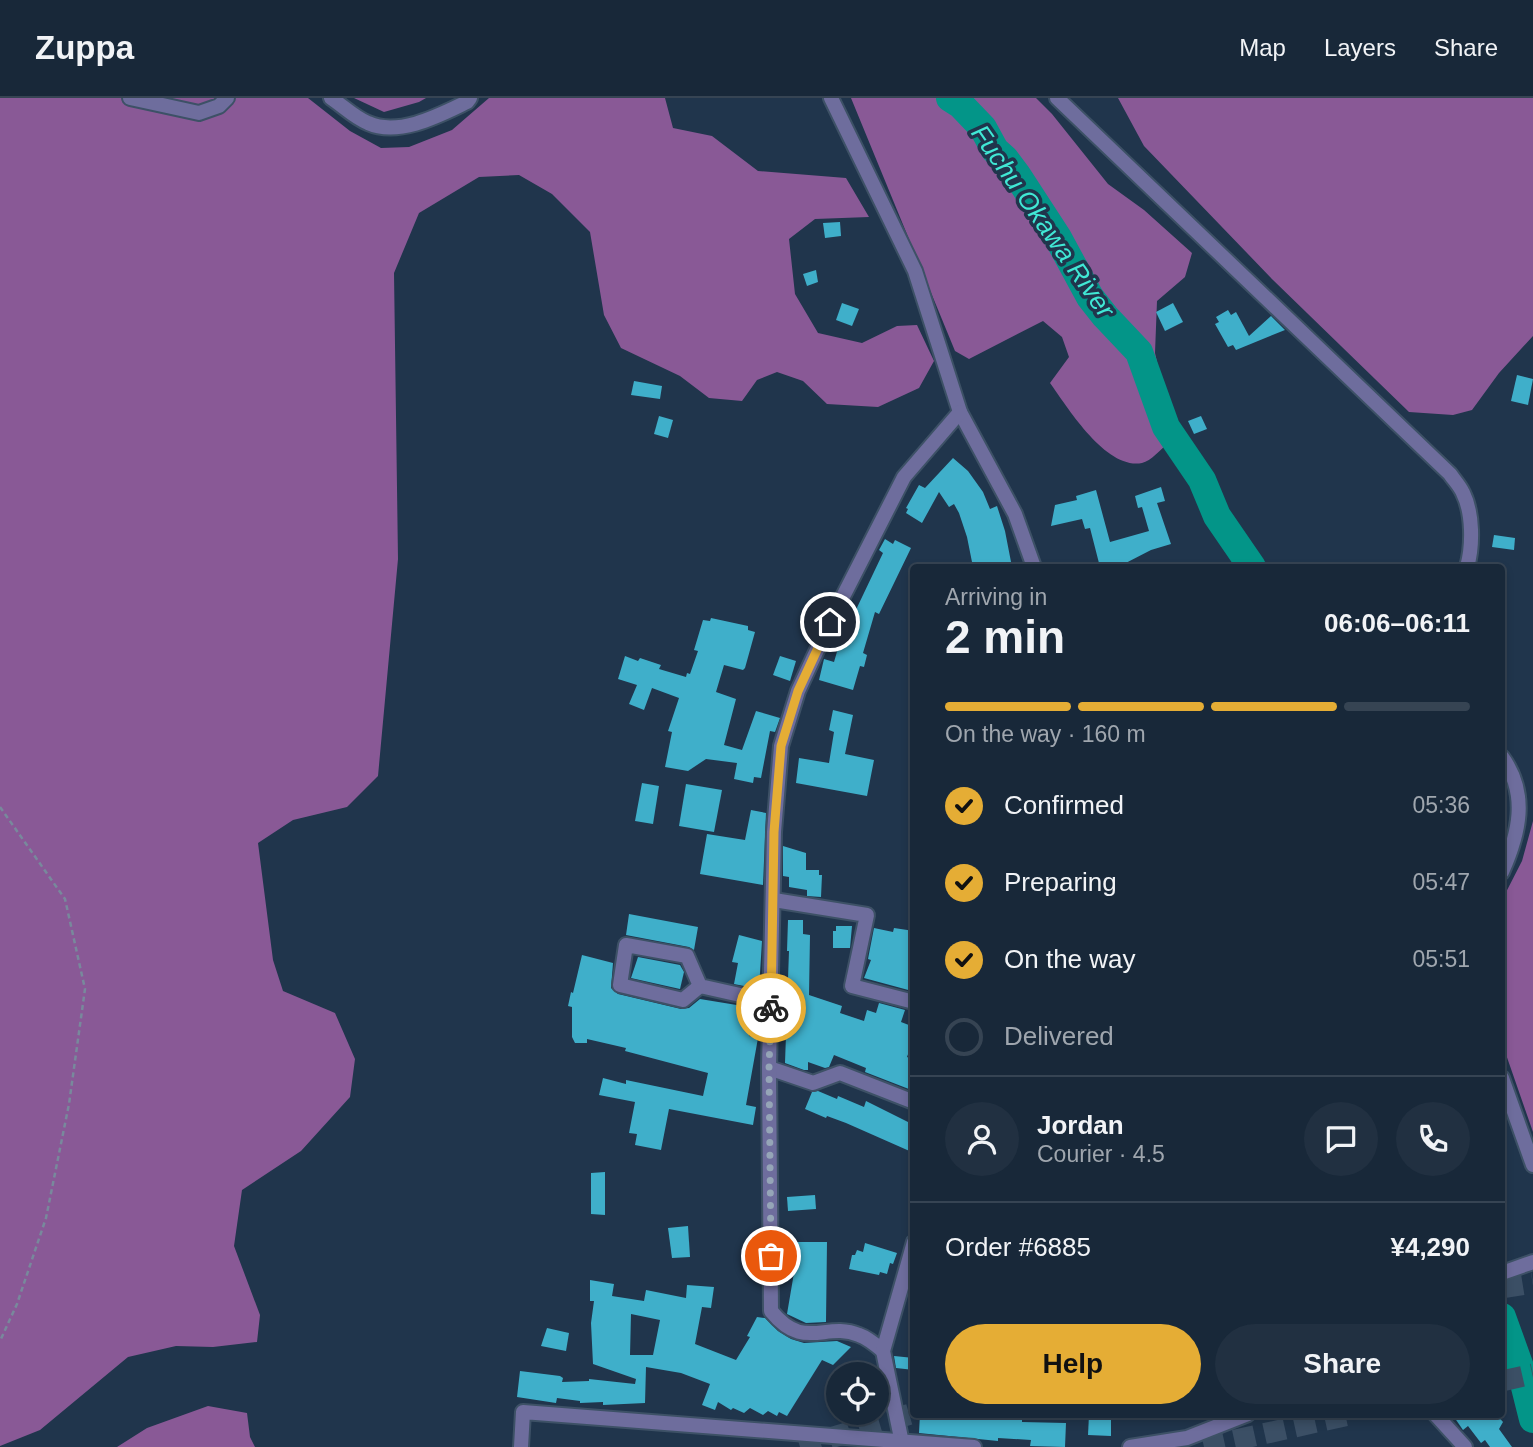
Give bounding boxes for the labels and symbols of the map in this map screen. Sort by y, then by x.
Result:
water label: Fuchu Okawa River [965,119,1122,324]
pin [800,592,860,652]
courier [736,973,806,1043]
pin [741,1226,801,1286]

